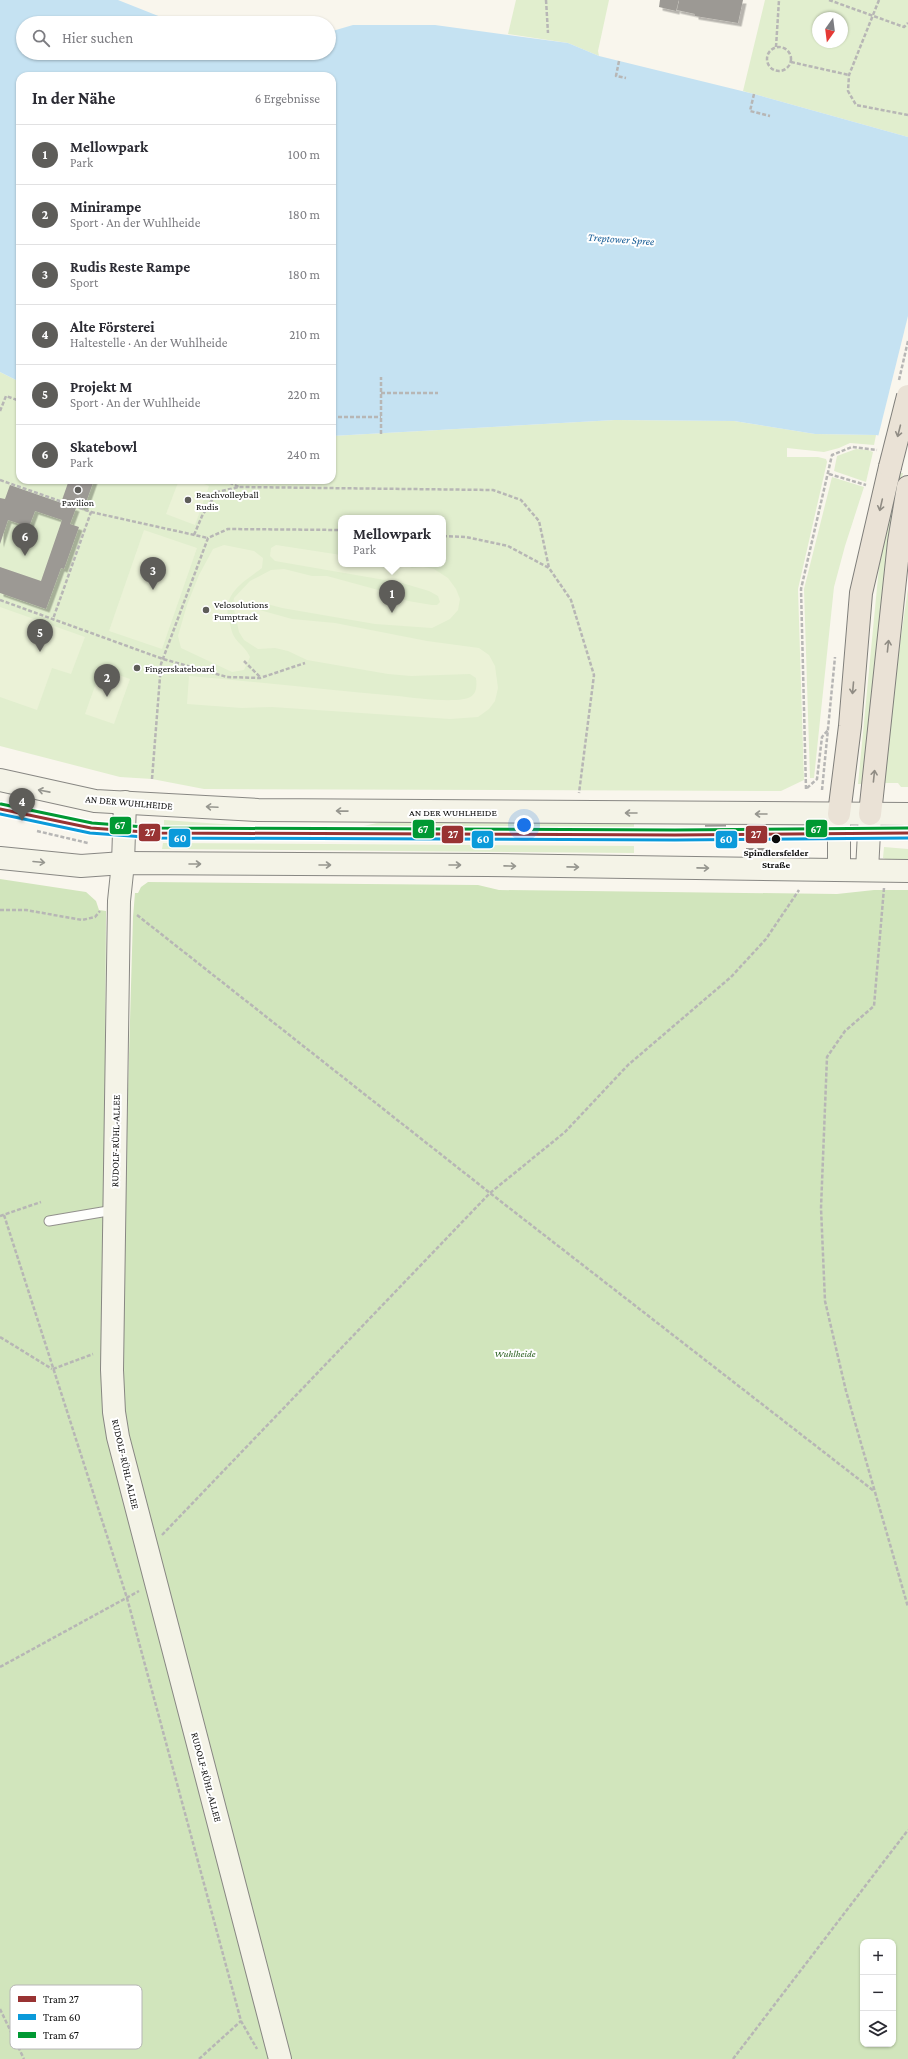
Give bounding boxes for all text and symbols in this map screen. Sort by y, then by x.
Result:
north arrow [812,12,848,48]
search box [16,16,336,60]
icon: search [30,27,52,49]
text: Hier suchen [62,30,133,46]
text: In der Nähe [32,89,115,108]
text: 6 Ergebnisse [255,91,320,106]
text: Mellowpark [70,139,148,155]
text: 1 [43,147,47,162]
text: 100 m [288,147,320,162]
text: Park [70,155,93,170]
text: Minirampe [70,199,141,215]
text: 2 [42,207,48,222]
text: 180 m [288,207,320,222]
text: Sport · An der Wuhlheide [70,215,200,230]
water label: Treptower Spree [587,231,655,248]
text: Rudis Reste Rampe [70,259,190,275]
text: 3 [42,267,48,282]
text: 180 m [288,267,320,282]
text: Sport [70,275,98,290]
text: Alte Försterei [70,319,155,335]
text: 4 [41,327,49,342]
text: 210 m [289,327,320,342]
text: Haltestelle · An der Wuhlheide [70,335,228,350]
text: Projekt M [70,379,132,395]
text: 5 [42,387,48,402]
text: 220 m [287,387,320,402]
text: Sport · An der Wuhlheide [70,395,200,410]
one-way arrow [895,425,902,438]
text: Skatebowl [70,439,137,455]
text: 6 [41,447,49,462]
text: 240 m [287,447,320,462]
text: Park [70,455,93,470]
marker: Pavilion [73,485,83,495]
place label: Beachvolleyball Rudis [196,489,259,512]
marker: Beachvolleyball Rudis [183,495,193,505]
place label: Pavilion [62,497,95,508]
one-way arrow [877,498,885,511]
popup [338,515,446,567]
pin: 6 [12,523,38,556]
text: Mellowpark [353,526,431,542]
text: Park [353,542,376,557]
pin: 3 [140,557,166,590]
pin: 1 [379,580,405,613]
place label: Velosolutions Pumptrack [214,599,268,622]
marker: Velosolutions Pumptrack [201,605,211,615]
pin: 5 [27,619,53,652]
one-way arrow [885,640,892,653]
marker: Fingerskateboard [132,663,142,673]
place label: Fingerskateboard [145,663,215,674]
pin: 2 [94,664,120,697]
one-way arrow [849,682,856,695]
one-way arrow [870,769,878,782]
one-way arrow [38,786,51,794]
pin: 4 [9,788,35,821]
street label: AN DER WUHLHEIDE [85,793,174,812]
one-way arrow [206,804,219,811]
street label: AN DER WUHLHEIDE [409,807,498,818]
one-way arrow [336,808,349,815]
one-way arrow [625,809,638,817]
one-way arrow [755,810,768,818]
your location [514,815,534,835]
line badge: 67 [109,816,132,835]
text: 67 [115,819,125,831]
line badge: 67 [412,819,435,839]
line badge: 67 [805,819,828,838]
line badge: 27 [138,823,161,842]
text: 67 [418,823,428,835]
text: 67 [811,823,821,835]
line badge: 27 [441,825,464,844]
line badge: 27 [745,825,768,844]
text: 27 [145,826,155,838]
line badge: 60 [168,828,191,848]
text: 27 [448,828,458,840]
text: 27 [751,828,761,840]
line badge: 60 [471,830,494,849]
line badge: 60 [715,830,738,849]
text: 60 [174,832,187,844]
text: 60 [477,833,490,845]
text: 60 [720,833,733,845]
marker: Spindlersfelder Straße [770,833,782,845]
place label: Spindlersfelder Straße [744,847,808,870]
one-way arrow [32,859,45,866]
one-way arrow [188,860,201,868]
one-way arrow [318,861,331,869]
one-way arrow [448,861,461,869]
one-way arrow [503,862,516,870]
one-way arrow [566,863,579,870]
one-way arrow [696,864,709,872]
street label: RUDOLF-RÜHL-ALLEE [109,1094,122,1187]
park label: Wuhlheide [494,1348,536,1359]
street label: RUDOLF-RÜHL-ALLEE [110,1418,141,1511]
street label: RUDOLF-RÜHL-ALLEE [189,1731,224,1824]
map controls [860,1939,896,2047]
button: + [860,1939,896,1975]
button: − [860,1975,896,2011]
legend [10,1985,142,2049]
text: Tram 27 [43,1993,79,2005]
text: Tram 60 [43,2011,80,2023]
button: layers [860,2011,896,2047]
text: Tram 67 [43,2029,79,2041]

